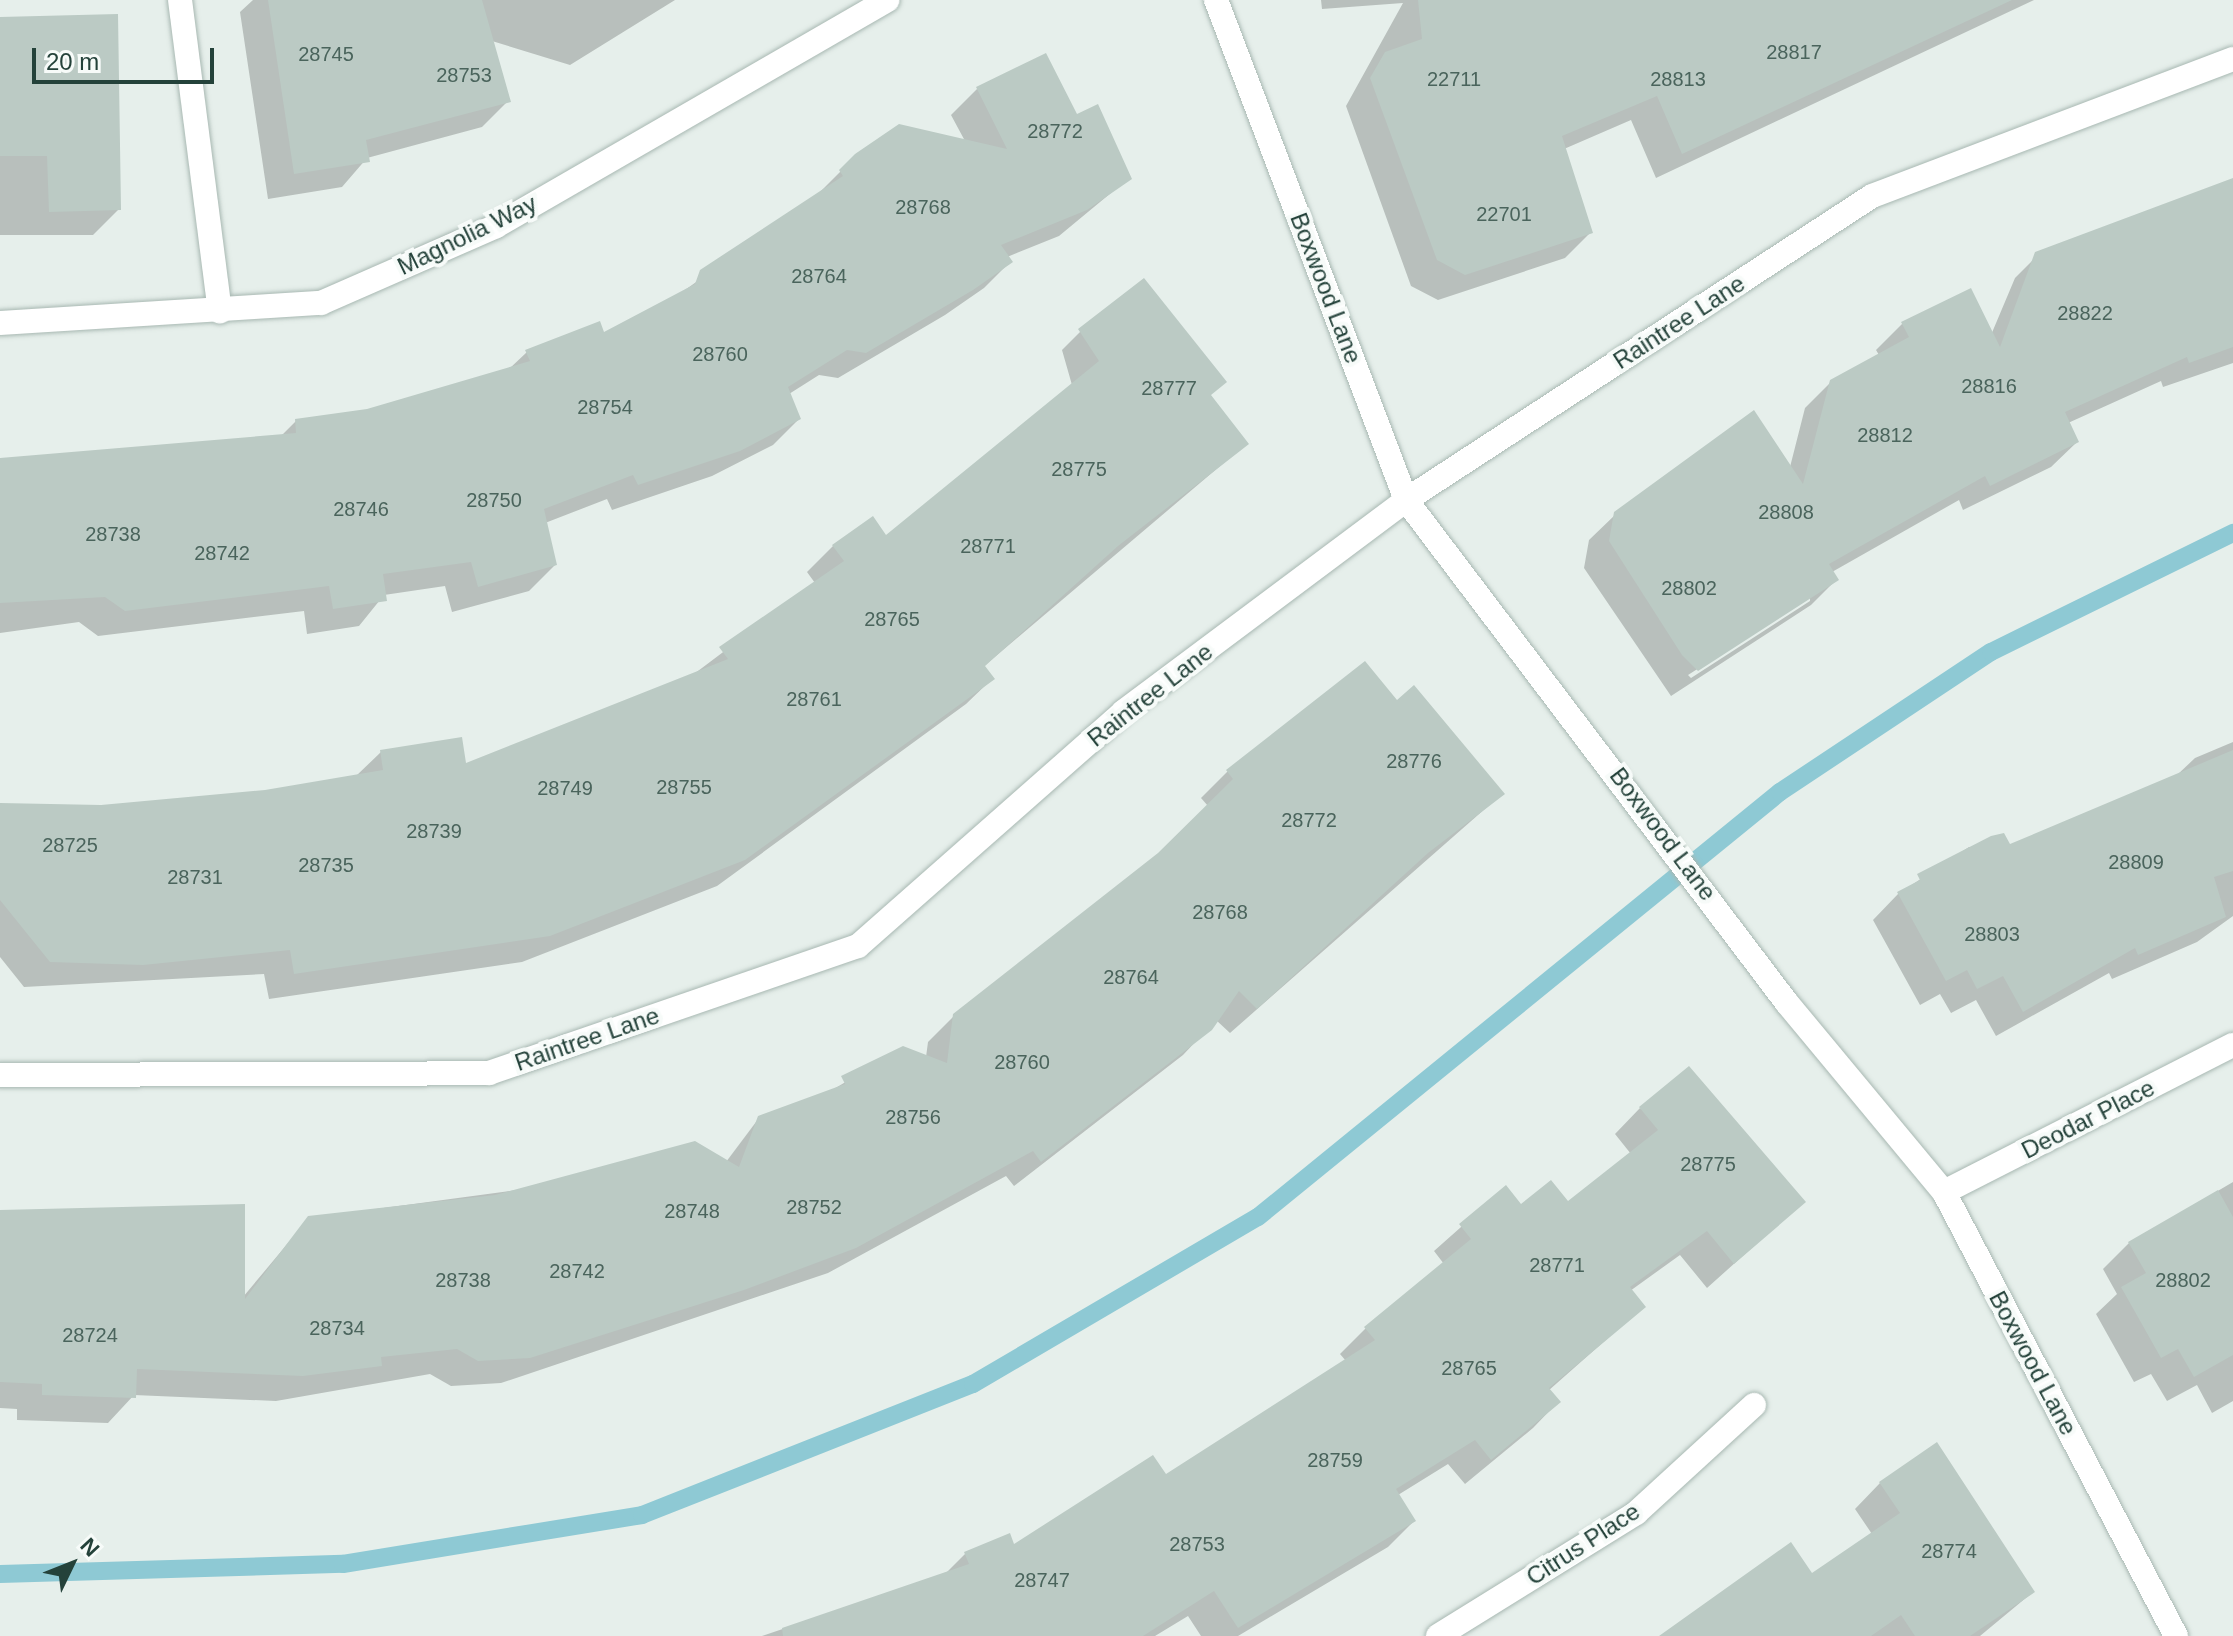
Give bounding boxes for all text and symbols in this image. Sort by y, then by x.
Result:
scale bar [36,32,218,82]
house number: 28817 [1766,40,1822,64]
house number: 28745 [298,42,354,66]
text: 20 m [46,48,99,75]
house number: 28753 [436,63,492,87]
house number: 22711 [1427,67,1481,91]
house number: 28813 [1650,67,1706,91]
house number: 28772 [1027,119,1083,143]
street label: Magnolia Way [393,189,541,281]
house number: 28768 [895,195,951,219]
house number: 22701 [1476,202,1532,226]
street label: Boxwood Lane [1284,209,1368,367]
house number: 28764 [791,264,847,288]
street label: Raintree Lane [1608,269,1750,375]
house number: 28822 [2057,301,2113,325]
house number: 28760 [692,342,748,366]
house number: 28816 [1961,374,2017,398]
house number: 28777 [1141,376,1197,400]
house number: 28754 [577,395,633,419]
house number: 28812 [1857,423,1913,447]
house number: 28775 [1051,457,1107,481]
house number: 28750 [466,488,522,512]
house number: 28746 [333,497,389,521]
house number: 28808 [1758,500,1814,524]
house number: 28738 [85,522,141,546]
house number: 28771 [960,534,1016,558]
house number: 28742 [194,541,250,565]
house number: 28802 [1661,576,1717,600]
house number: 28765 [864,607,920,631]
street label: Raintree Lane [1082,637,1218,753]
house number: 28761 [786,687,842,711]
house number: 28776 [1386,749,1442,773]
street label: Boxwood Lane [1604,762,1722,906]
house number: 28755 [656,775,712,799]
house number: 28749 [537,776,593,800]
house number: 28772 [1281,808,1337,832]
house number: 28739 [406,819,462,843]
house number: 28725 [42,833,98,857]
house number: 28809 [2108,850,2164,874]
house number: 28735 [298,853,354,877]
house number: 28731 [167,865,223,889]
house number: 28768 [1192,900,1248,924]
house number: 28803 [1964,922,2020,946]
house number: 28764 [1103,965,1159,989]
street label: Raintree Lane [511,1001,663,1077]
house number: 28760 [994,1050,1050,1074]
street label: Deodar Place [2017,1073,2159,1165]
house number: 28756 [885,1105,941,1129]
house number: 28775 [1680,1152,1736,1176]
house number: 28752 [786,1195,842,1219]
house number: 28748 [664,1199,720,1223]
house number: 28771 [1529,1253,1585,1277]
house number: 28742 [549,1259,605,1283]
house number: 28738 [435,1268,491,1292]
house number: 28802 [2155,1268,2211,1292]
street label: Boxwood Lane [1983,1286,2083,1440]
house number: 28734 [309,1316,365,1340]
house number: 28724 [62,1323,118,1347]
house number: 28765 [1441,1356,1497,1380]
house number: 28759 [1307,1448,1363,1472]
street label: Citrus Place [1521,1497,1645,1591]
north arrow [32,1524,112,1604]
house number: 28753 [1169,1532,1225,1556]
text: N [75,1533,104,1562]
house number: 28774 [1921,1539,1977,1563]
house number: 28747 [1014,1568,1070,1592]

